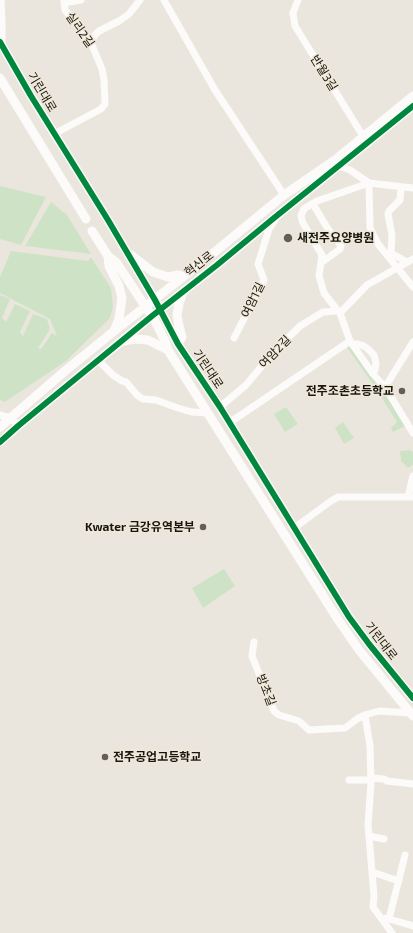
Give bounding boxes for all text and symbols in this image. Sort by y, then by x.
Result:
street label: 실리2길 [63,10,97,50]
street label: 반월3길 [307,52,341,94]
street label: 기린대로 [24,69,60,115]
place label: 새전주요양병원 [297,231,374,245]
marker: 새전주요양병원 [282,232,294,244]
street label: 혁신로 [182,248,216,280]
street label: 여암1길 [238,280,268,320]
street label: 여암2길 [256,333,294,371]
street label: 기린대로 [190,347,226,391]
place label: 전주조촌초등학교 [306,384,394,398]
marker: 전주조촌초등학교 [397,386,407,396]
place label: Kwater 금강유역본부 [85,520,195,534]
marker: Kwater 금강유역본부 [198,522,208,532]
street label: 기린대로 [362,619,400,663]
street label: 방초길 [253,672,279,708]
place label: 전주공업고등학교 [113,750,201,764]
marker: 전주공업고등학교 [100,752,110,762]

